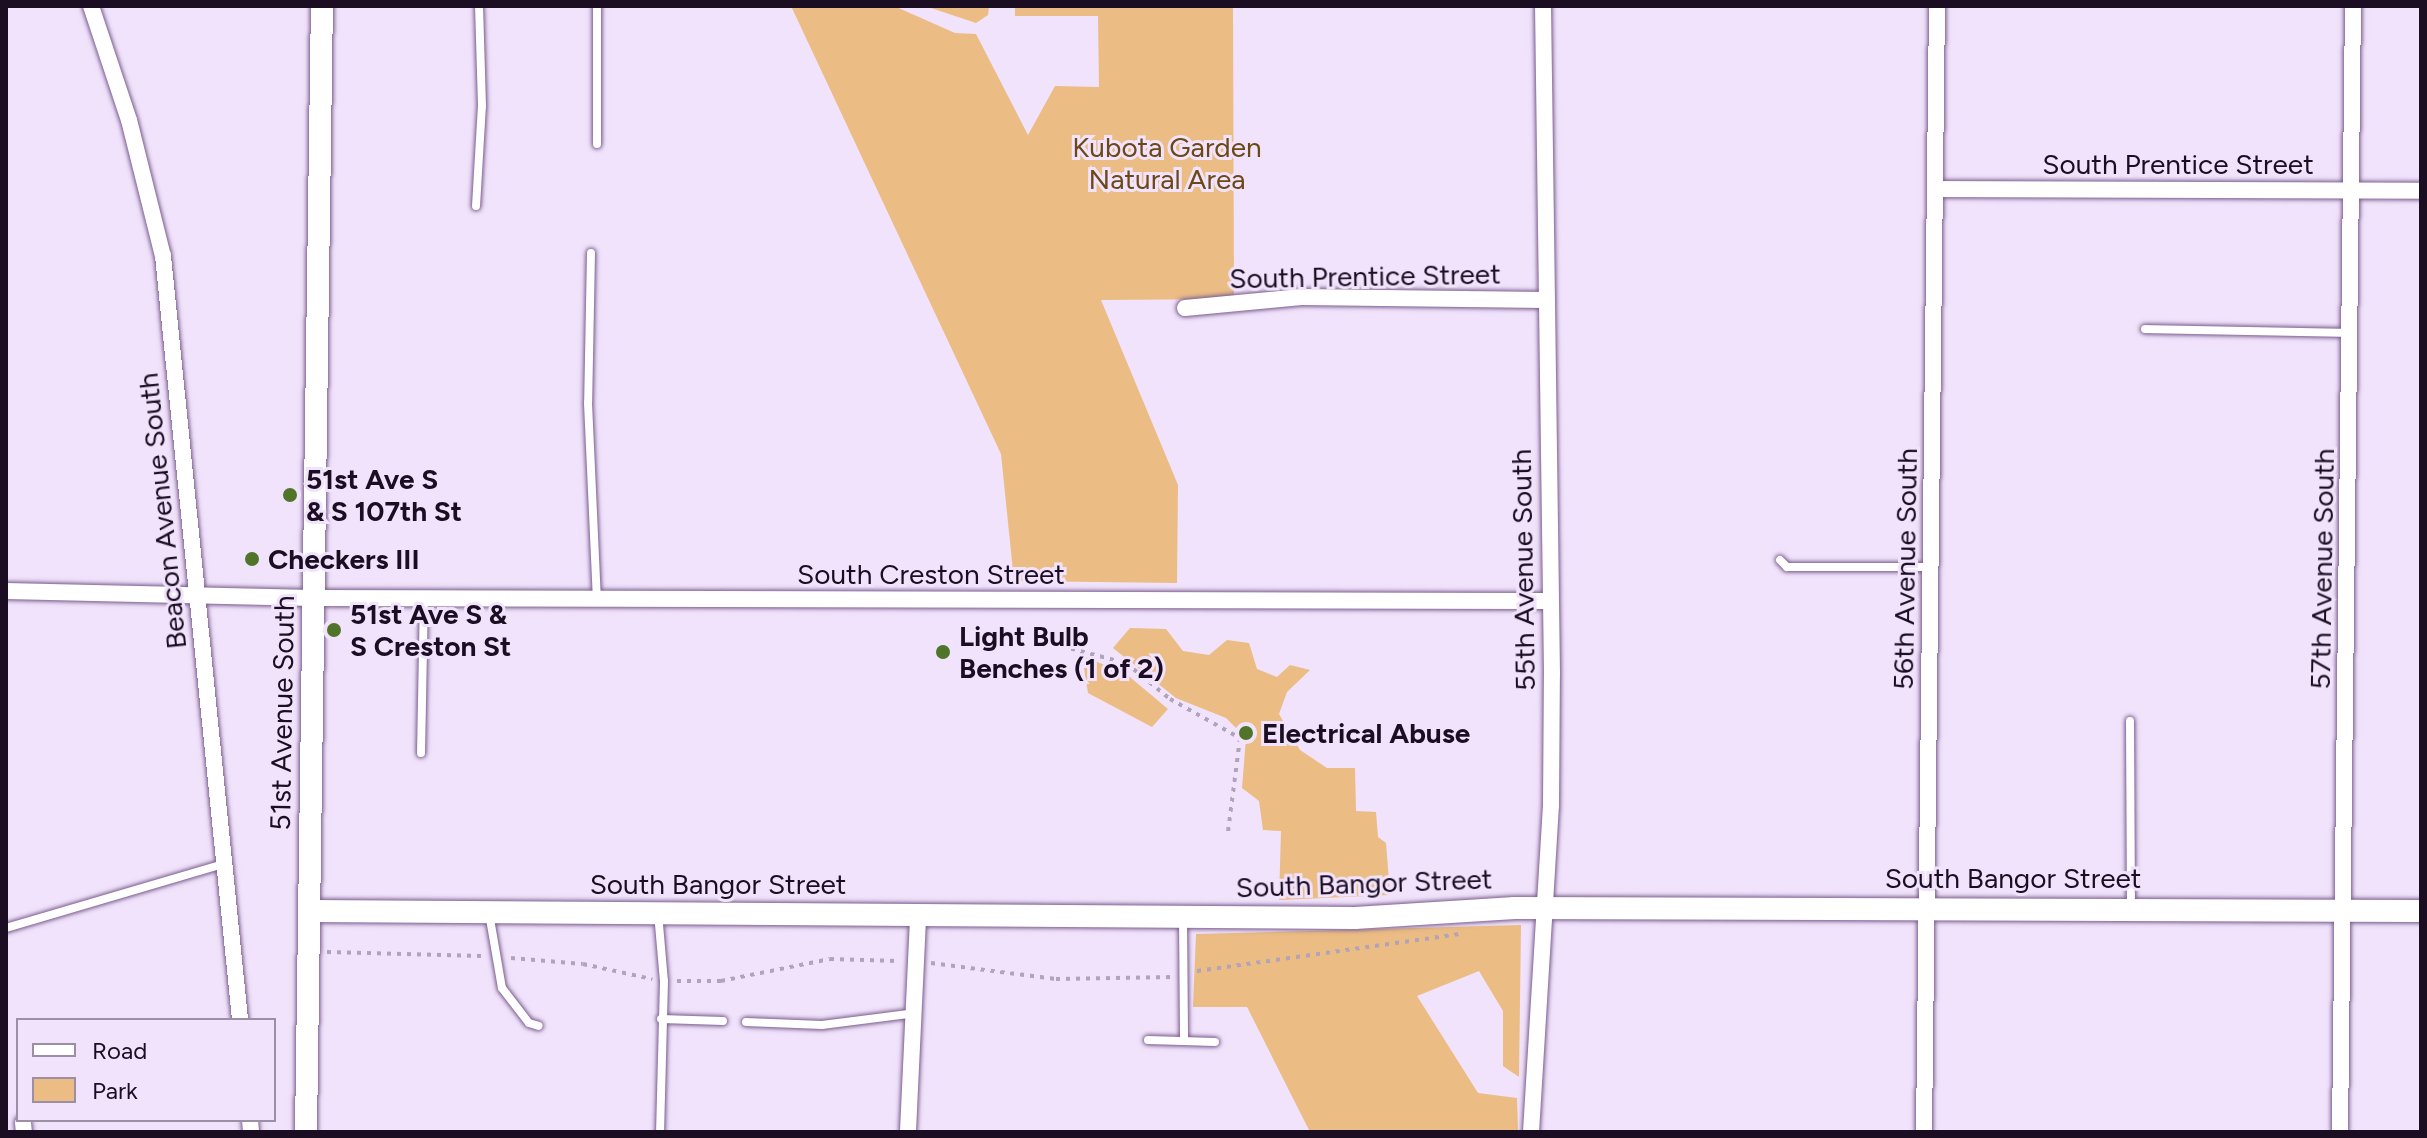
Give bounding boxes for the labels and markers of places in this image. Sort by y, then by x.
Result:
place label: 51st Ave S & S 107th St [306,462,462,528]
marker: 51st Ave S & S 107th St [281,486,299,504]
place label: Checkers III [268,542,420,576]
marker: Checkers III [243,550,261,568]
place label: 51st Ave S & S Creston St [350,597,511,663]
place label: Light Bulb Benches (1 of 2) [959,619,1164,685]
marker: 51st Ave S & S Creston St [325,621,343,639]
marker: Light Bulb Benches (1 of 2) [934,643,952,661]
place label: Electrical Abuse [1262,716,1470,750]
marker: Electrical Abuse [1237,724,1255,742]

